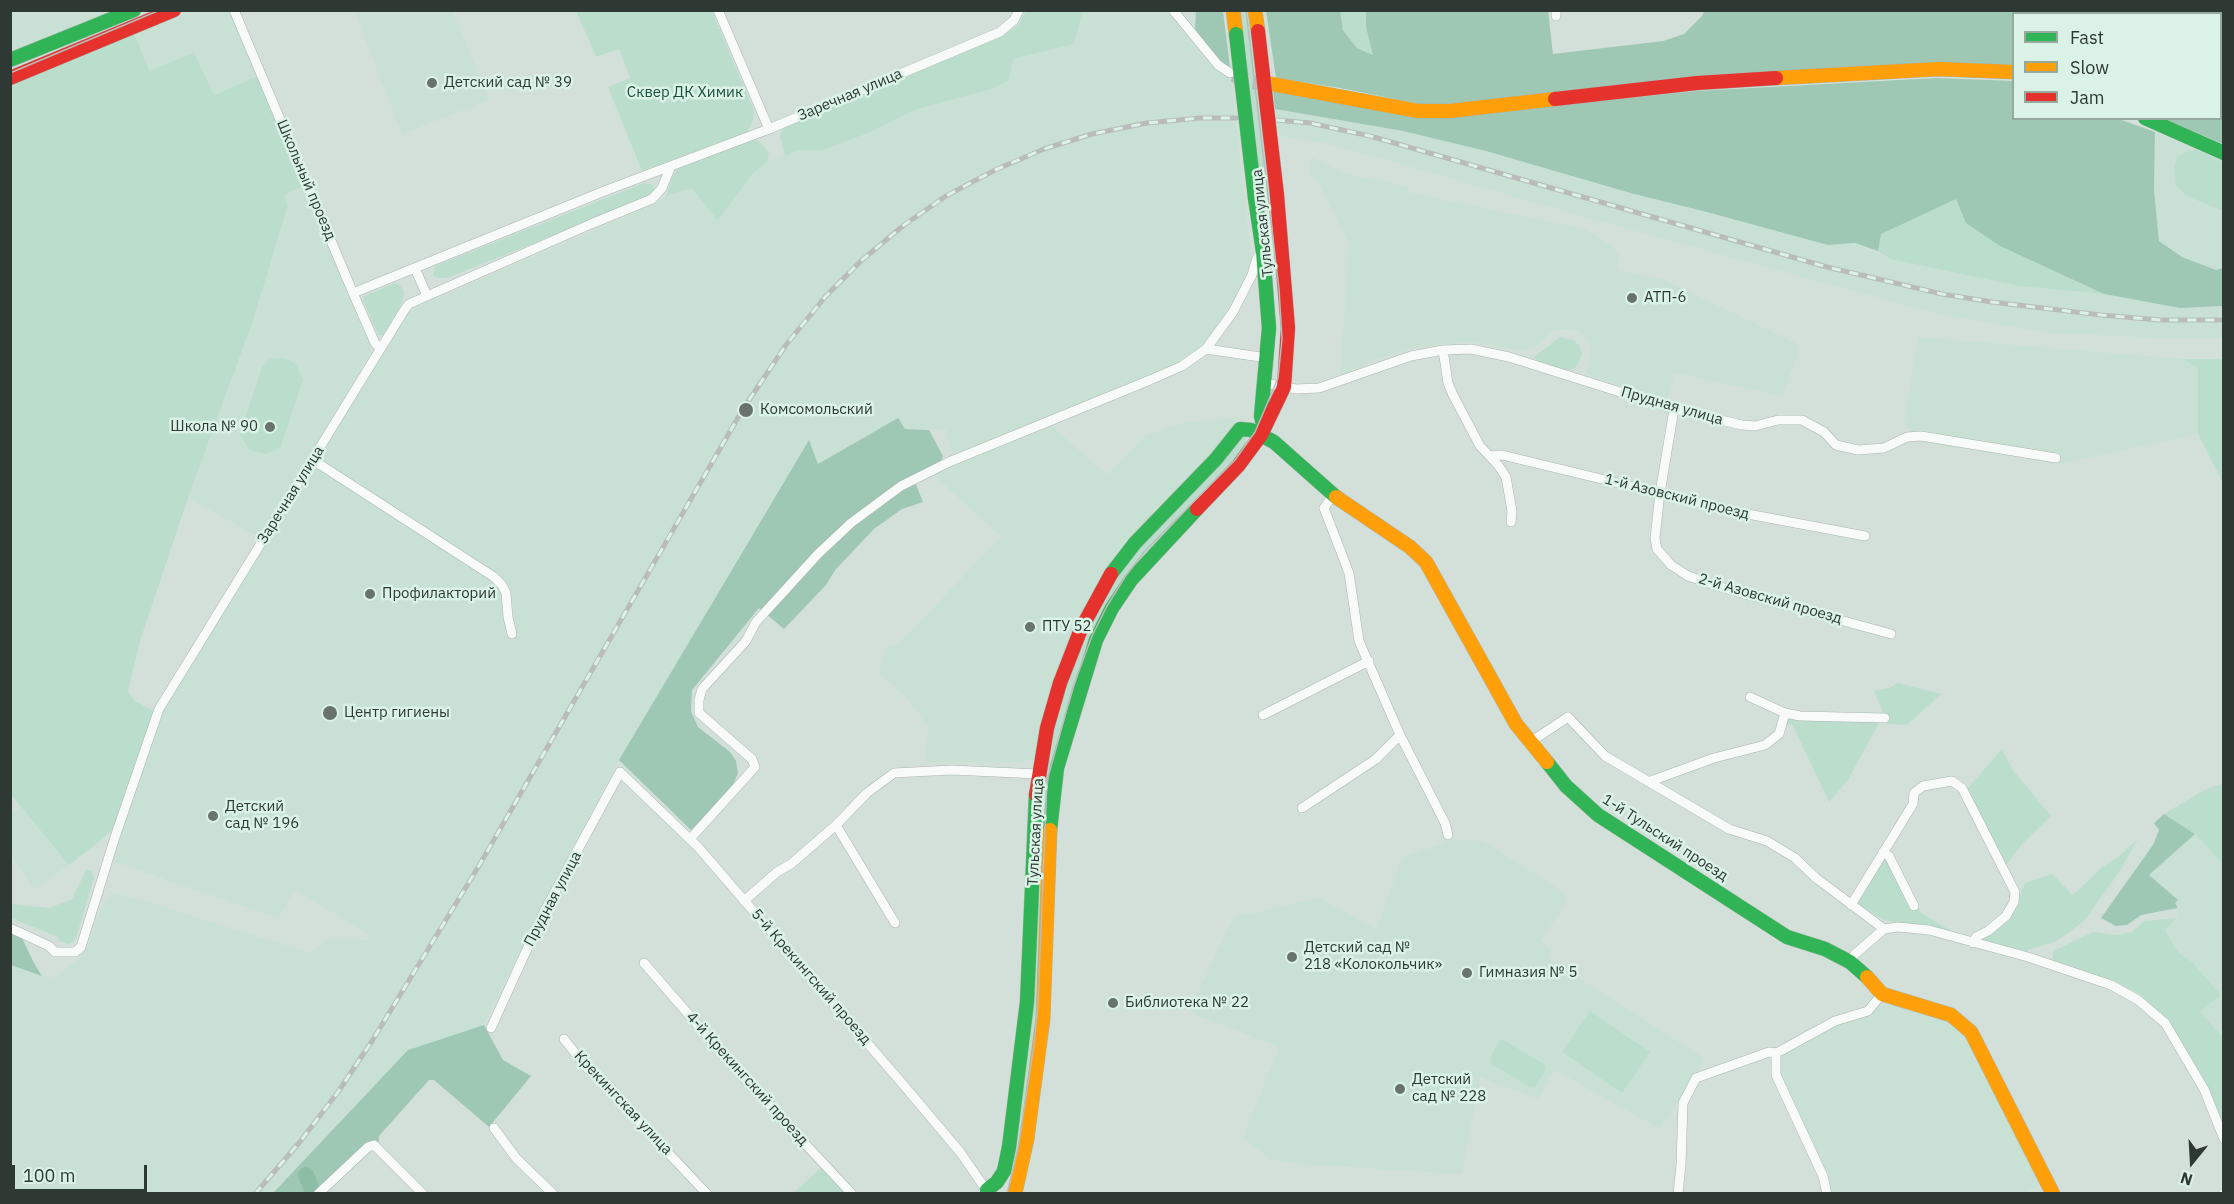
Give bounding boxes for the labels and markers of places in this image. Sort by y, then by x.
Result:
place label: Детский сад № 39 [444,74,572,92]
marker: Детский сад № 39 [425,76,439,90]
place label: АТП-6 [1644,289,1687,307]
marker: АТП-6 [1625,291,1639,305]
marker: Комсомольский [737,401,755,419]
place label: Комсомольский [760,401,873,419]
place label: Школа № 90 [170,418,258,436]
marker: Школа № 90 [263,420,277,434]
place label: Профилакторий [382,585,496,603]
marker: Профилакторий [363,587,377,601]
place label: ПТУ 52 [1042,618,1092,636]
marker: ПТУ 52 [1023,620,1037,634]
marker: Центр гигиены [321,704,339,722]
place label: Центр гигиены [344,704,450,722]
place label: Детский сад № 196 [225,798,299,833]
marker: Детский сад № 196 [206,809,220,823]
place label: Детский сад № 218 «Колокольчик» [1304,939,1442,974]
marker: Детский сад № 218 «Колокольчик» [1285,950,1299,964]
place label: Гимназия № 5 [1479,964,1578,982]
marker: Гимназия № 5 [1460,966,1474,980]
place label: Библиотека № 22 [1125,994,1249,1012]
marker: Библиотека № 22 [1106,996,1120,1010]
place label: Детский сад № 228 [1412,1071,1486,1106]
marker: Детский сад № 228 [1393,1082,1407,1096]

